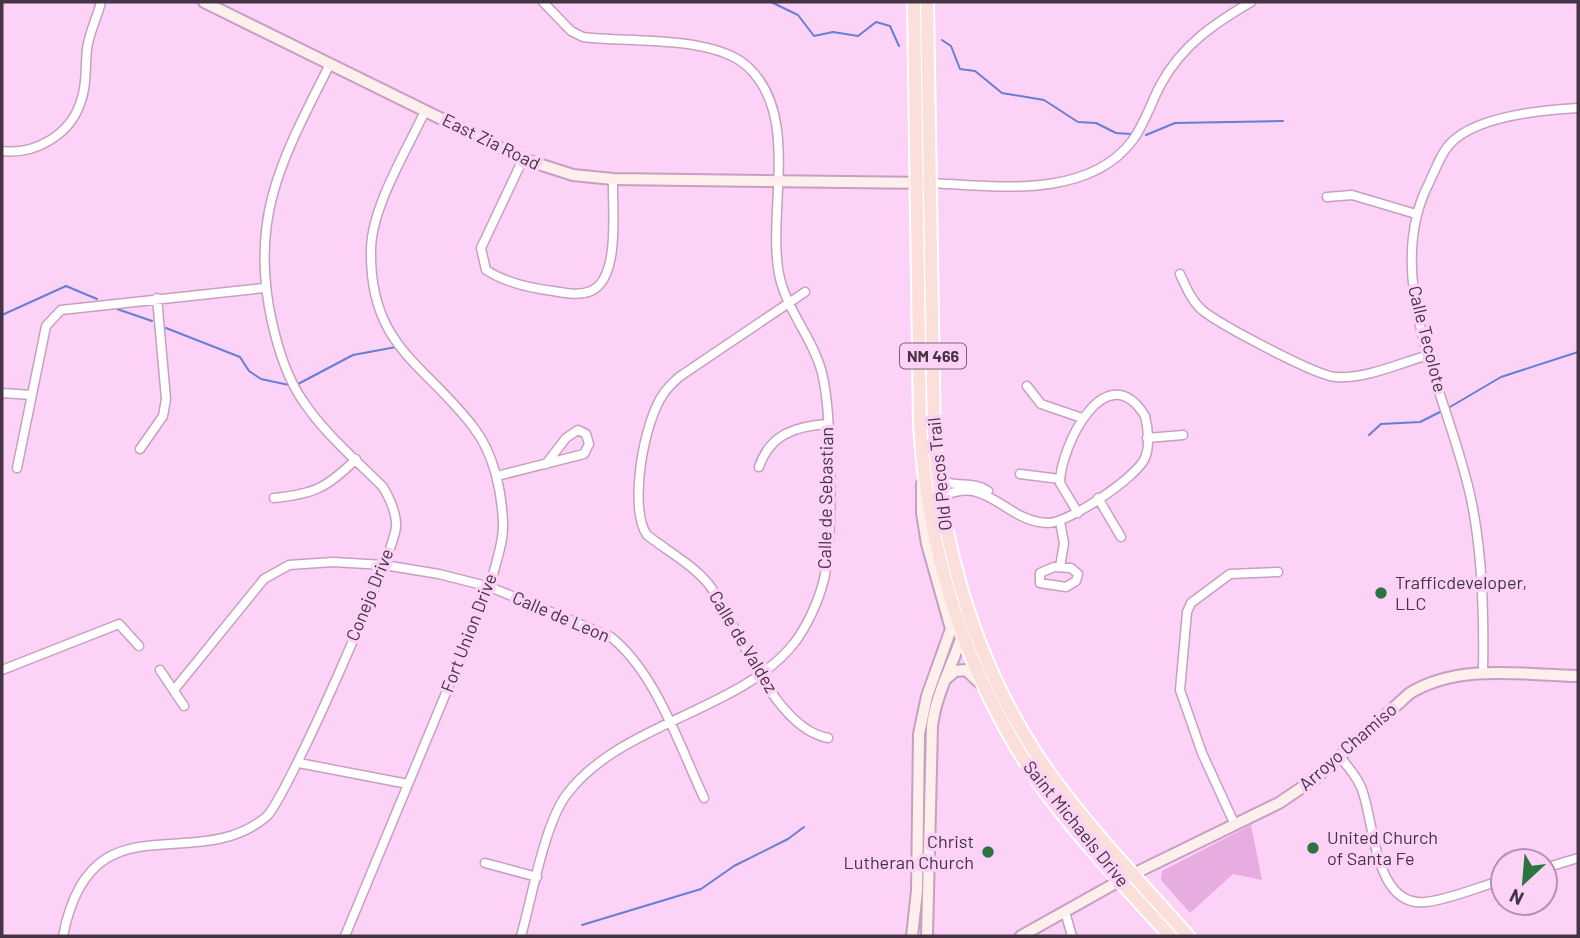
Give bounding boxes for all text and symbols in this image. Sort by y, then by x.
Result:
street label: East Zia Road [439,108,544,174]
street label: Calle Tecolote [1404,283,1452,394]
road number: NM 466 [900,344,966,368]
street label: Old Pecos Trail [922,416,956,532]
street label: Calle de Sebastian [813,427,837,569]
street label: Conejo Drive [341,545,398,644]
street label: Fort Union Drive [435,570,501,695]
place label: Trafficdeveloper, LLC [1395,571,1527,614]
marker: Trafficdeveloper, LLC [1373,585,1389,601]
street label: Calle de Leon [509,586,613,646]
street label: Calle de Valdez [705,587,783,696]
street label: Arroyo Chamiso [1294,698,1401,795]
street label: Saint Michaels Drive [1019,756,1134,891]
place label: United Church of Santa Fe [1327,826,1438,869]
place label: Christ Lutheran Church [844,830,974,873]
marker: United Church of Santa Fe [1305,840,1321,856]
marker: Christ Lutheran Church [980,844,996,860]
north arrow [1489,847,1559,917]
text: N [1506,885,1527,911]

